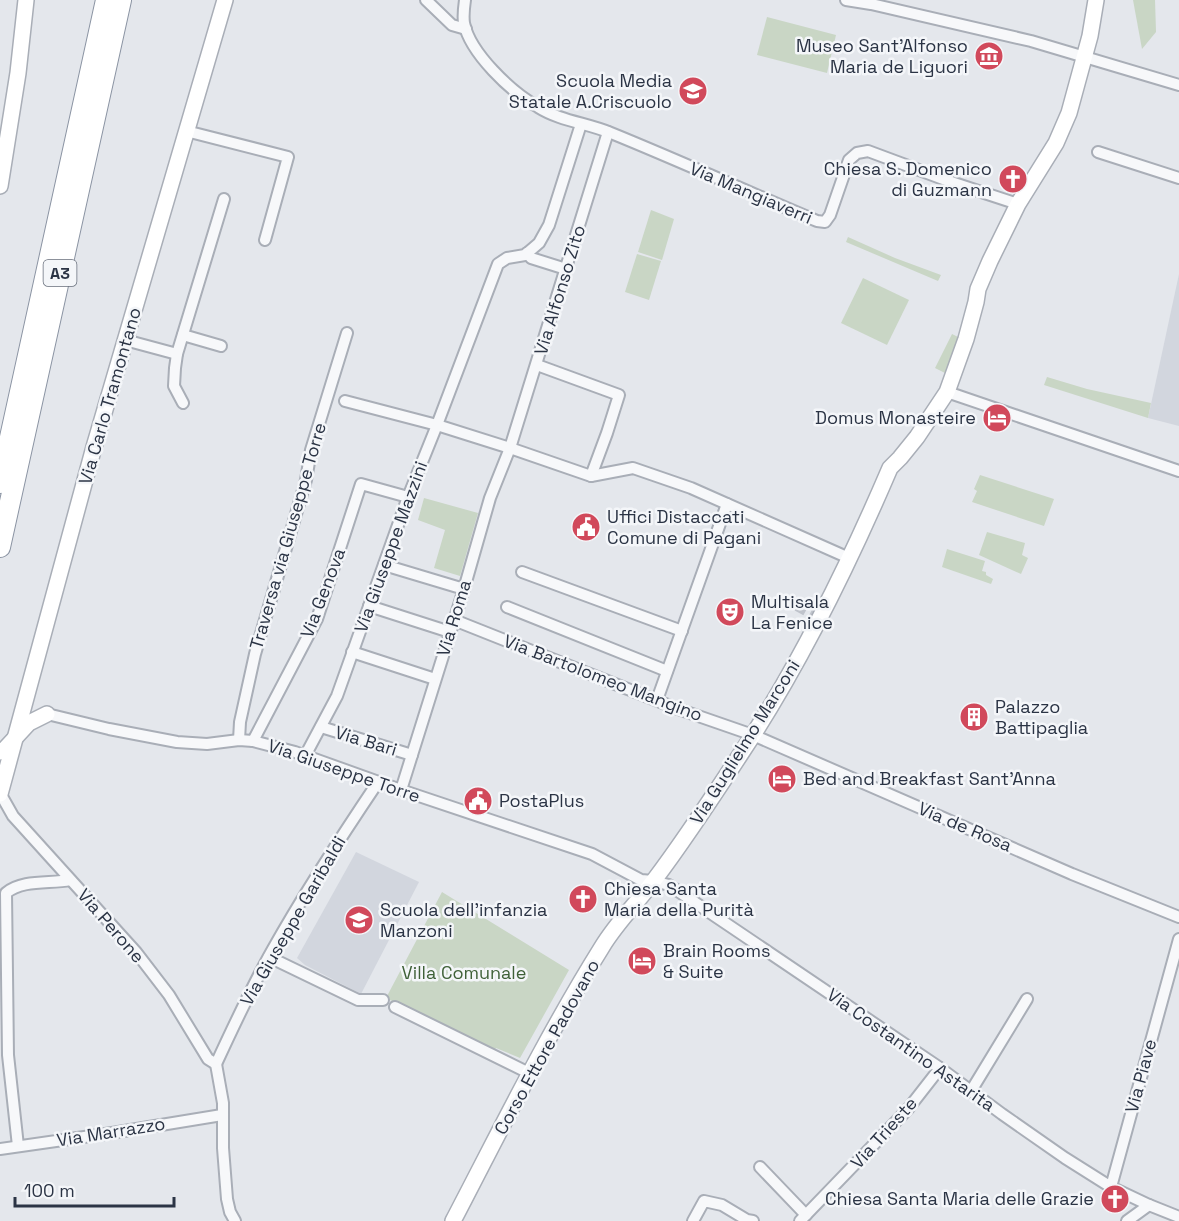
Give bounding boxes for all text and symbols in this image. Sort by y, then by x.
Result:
place label: Museo Sant'Alfonso Maria de Liguori [796,34,968,78]
museum icon: Museo Sant'Alfonso Maria de Liguori [973,40,1005,72]
place label: Scuola Media Statale A.Criscuolo [509,69,672,113]
school or university icon: Scuola Media Statale A.Criscuolo [677,75,709,107]
street label: Via Mangiaverri [686,156,816,229]
place label: Chiesa S. Domenico di Guzmann [824,157,992,201]
church icon: Chiesa S. Domenico di Guzmann [997,163,1029,195]
street label: Via Alfonso Zito [529,222,590,358]
road number: A3 [44,260,76,286]
street label: Via Carlo Tramontano [73,305,146,487]
hotel icon: Domus Monasteire [981,402,1013,434]
place label: Domus Monasteire [815,406,976,429]
street label: Traversa via Giuseppe Torre [244,420,331,652]
street label: Via Giuseppe Mazzini [349,458,432,636]
place label: Uffici Distaccati Comune di Pagani [607,505,761,549]
public building icon: Uffici Distaccati Comune di Pagani [570,511,602,543]
street label: Via Genova [295,545,350,641]
street label: Via Roma [431,577,476,659]
place label: Multisala La Fenice [751,590,833,634]
theatre icon: Multisala La Fenice [714,596,746,628]
street label: Via Bartolomeo Mangino [500,629,706,726]
street label: Via Guglielmo Marconi [685,655,805,828]
place label: Palazzo Battipaglia [995,695,1088,739]
building icon: Palazzo Battipaglia [958,701,990,733]
street label: Via Bari [332,720,400,761]
street label: Via Giuseppe Torre [265,734,423,807]
hotel icon: Bed and Breakfast Sant'Anna [766,763,798,795]
place label: Bed and Breakfast Sant'Anna [803,767,1056,790]
public building icon: PostaPlus [462,785,494,817]
place label: PostaPlus [499,789,584,812]
street label: Via de Rosa [915,796,1016,857]
street label: Via Giuseppe Garibaldi [235,832,351,1010]
place label: Chiesa Santa Maria della Purità [604,877,754,921]
church icon: Chiesa Santa Maria della Purità [567,883,599,915]
street label: Via Perone [73,884,150,968]
place label: Scuola dell'infanzia Manzoni [380,898,547,942]
school or university icon: Scuola dell'infanzia Manzoni [343,904,375,936]
place label: Brain Rooms & Suite [663,939,770,983]
hotel icon: Brain Rooms & Suite [626,945,658,977]
street label: Corso Ettore Padovano [489,955,604,1138]
park label: Villa Comunale [402,961,526,984]
street label: Via Costantino Astarita [823,983,1000,1116]
street label: Via Piave [1120,1036,1161,1115]
street label: Via Trieste [845,1092,922,1173]
street label: Via Marrazzo [55,1112,167,1151]
scale bar [15,1170,174,1208]
text: 100 m [24,1179,75,1202]
church icon: Chiesa Santa Maria delle Grazie [1099,1183,1131,1215]
place label: Chiesa Santa Maria delle Grazie [825,1187,1094,1210]

